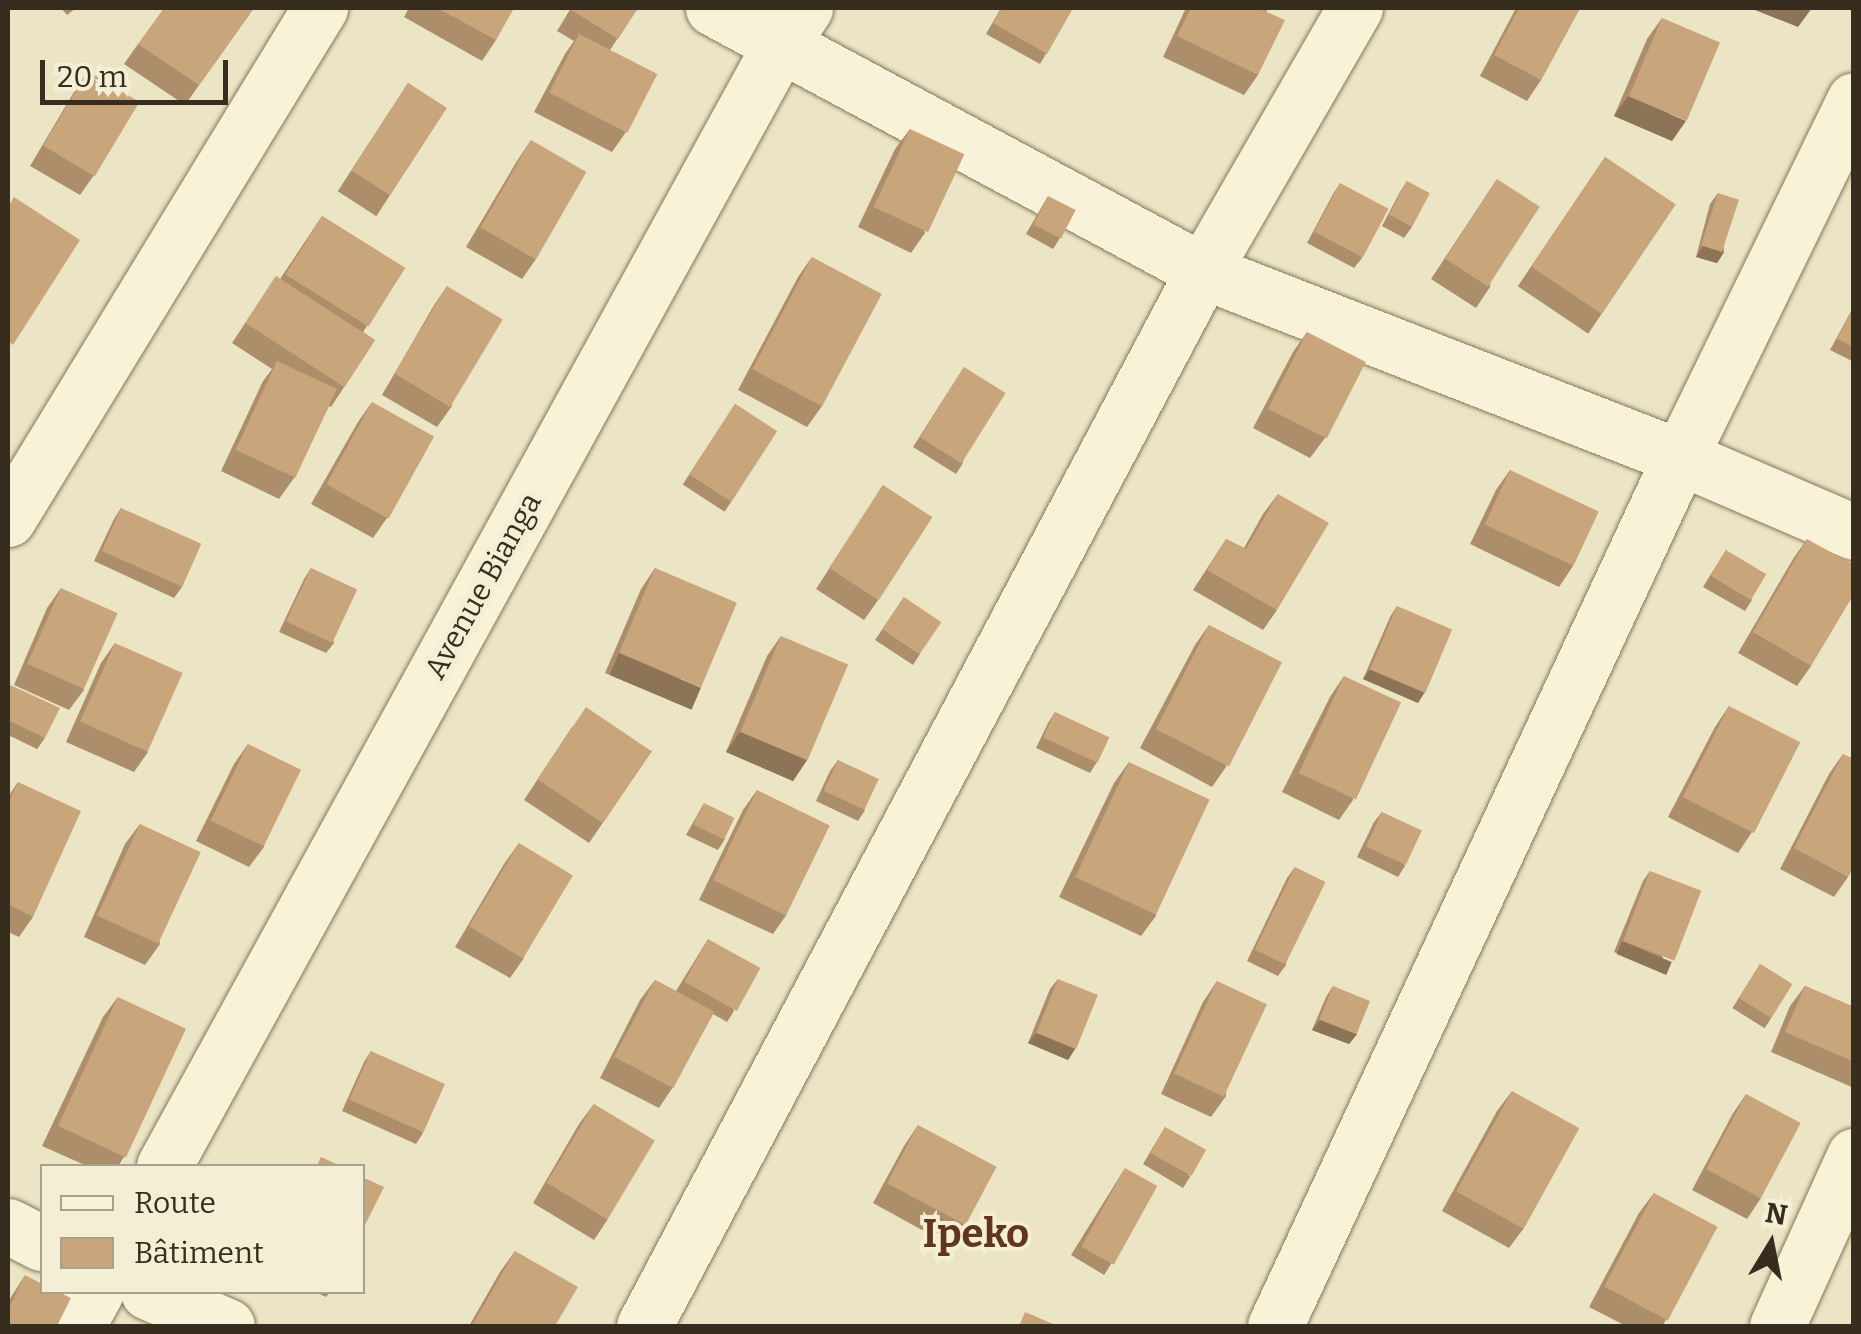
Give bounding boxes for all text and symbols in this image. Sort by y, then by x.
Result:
scale bar [45,40,232,102]
text: 20 m [57,59,127,95]
street label: Avenue Bianga [417,487,549,685]
legend [40,1164,365,1294]
text: Route [134,1185,216,1221]
north arrow [1721,1194,1821,1294]
text: N [1763,1196,1790,1232]
district label: Ipeko [923,1210,1029,1258]
text: Bâtiment [134,1235,264,1271]

